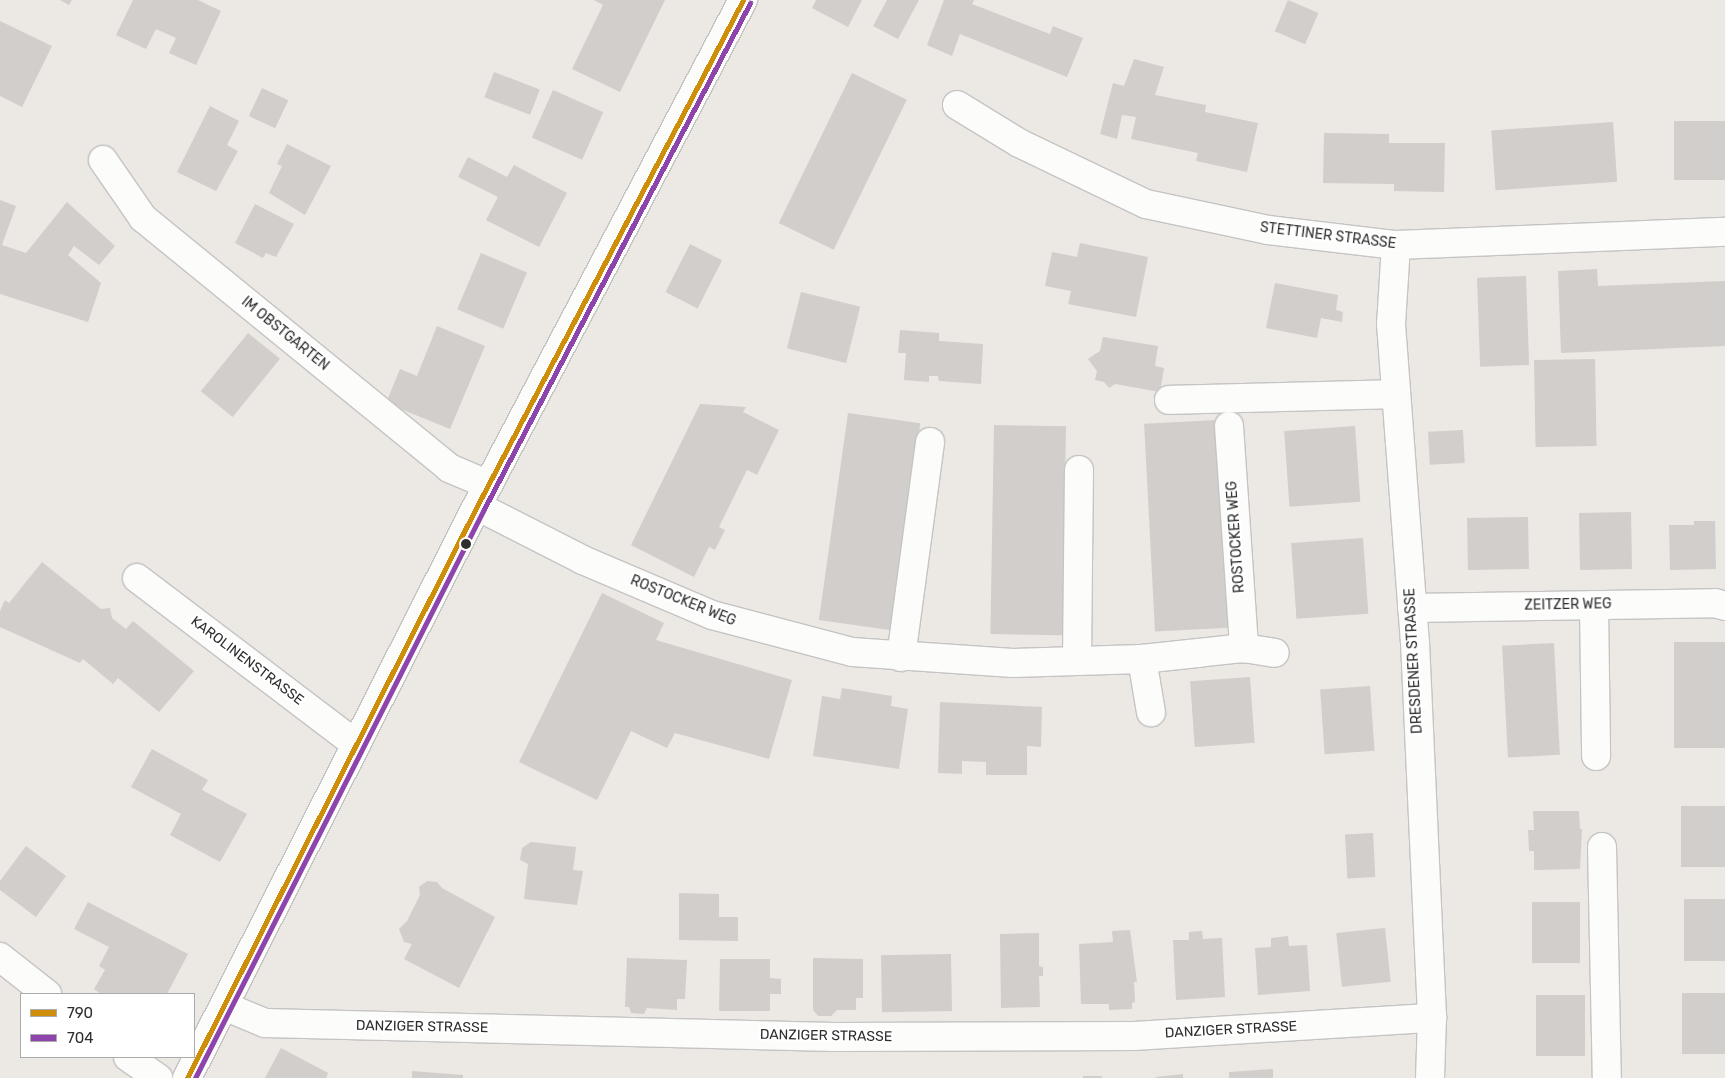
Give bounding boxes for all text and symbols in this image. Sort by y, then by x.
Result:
street label: STETTINER STRASSE [1259,219,1397,253]
street label: IM OBSTGARTEN [238,294,332,374]
street label: ROSTOCKER WEG [1224,480,1248,594]
unlabelled marker [461,539,471,549]
street label: ROSTOCKER WEG [628,572,738,630]
street label: DRESDENER STRASSE [1402,588,1426,734]
street label: ZEITZER WEG [1524,596,1612,614]
street label: KAROLINENSTRASSE [187,613,307,709]
legend [20,993,195,1058]
text: 790 [67,1004,93,1022]
street label: DANZIGER STRASSE [356,1017,488,1037]
street label: DANZIGER STRASSE [1164,1018,1298,1042]
street label: DANZIGER STRASSE [760,1026,892,1046]
text: 704 [67,1029,94,1047]

